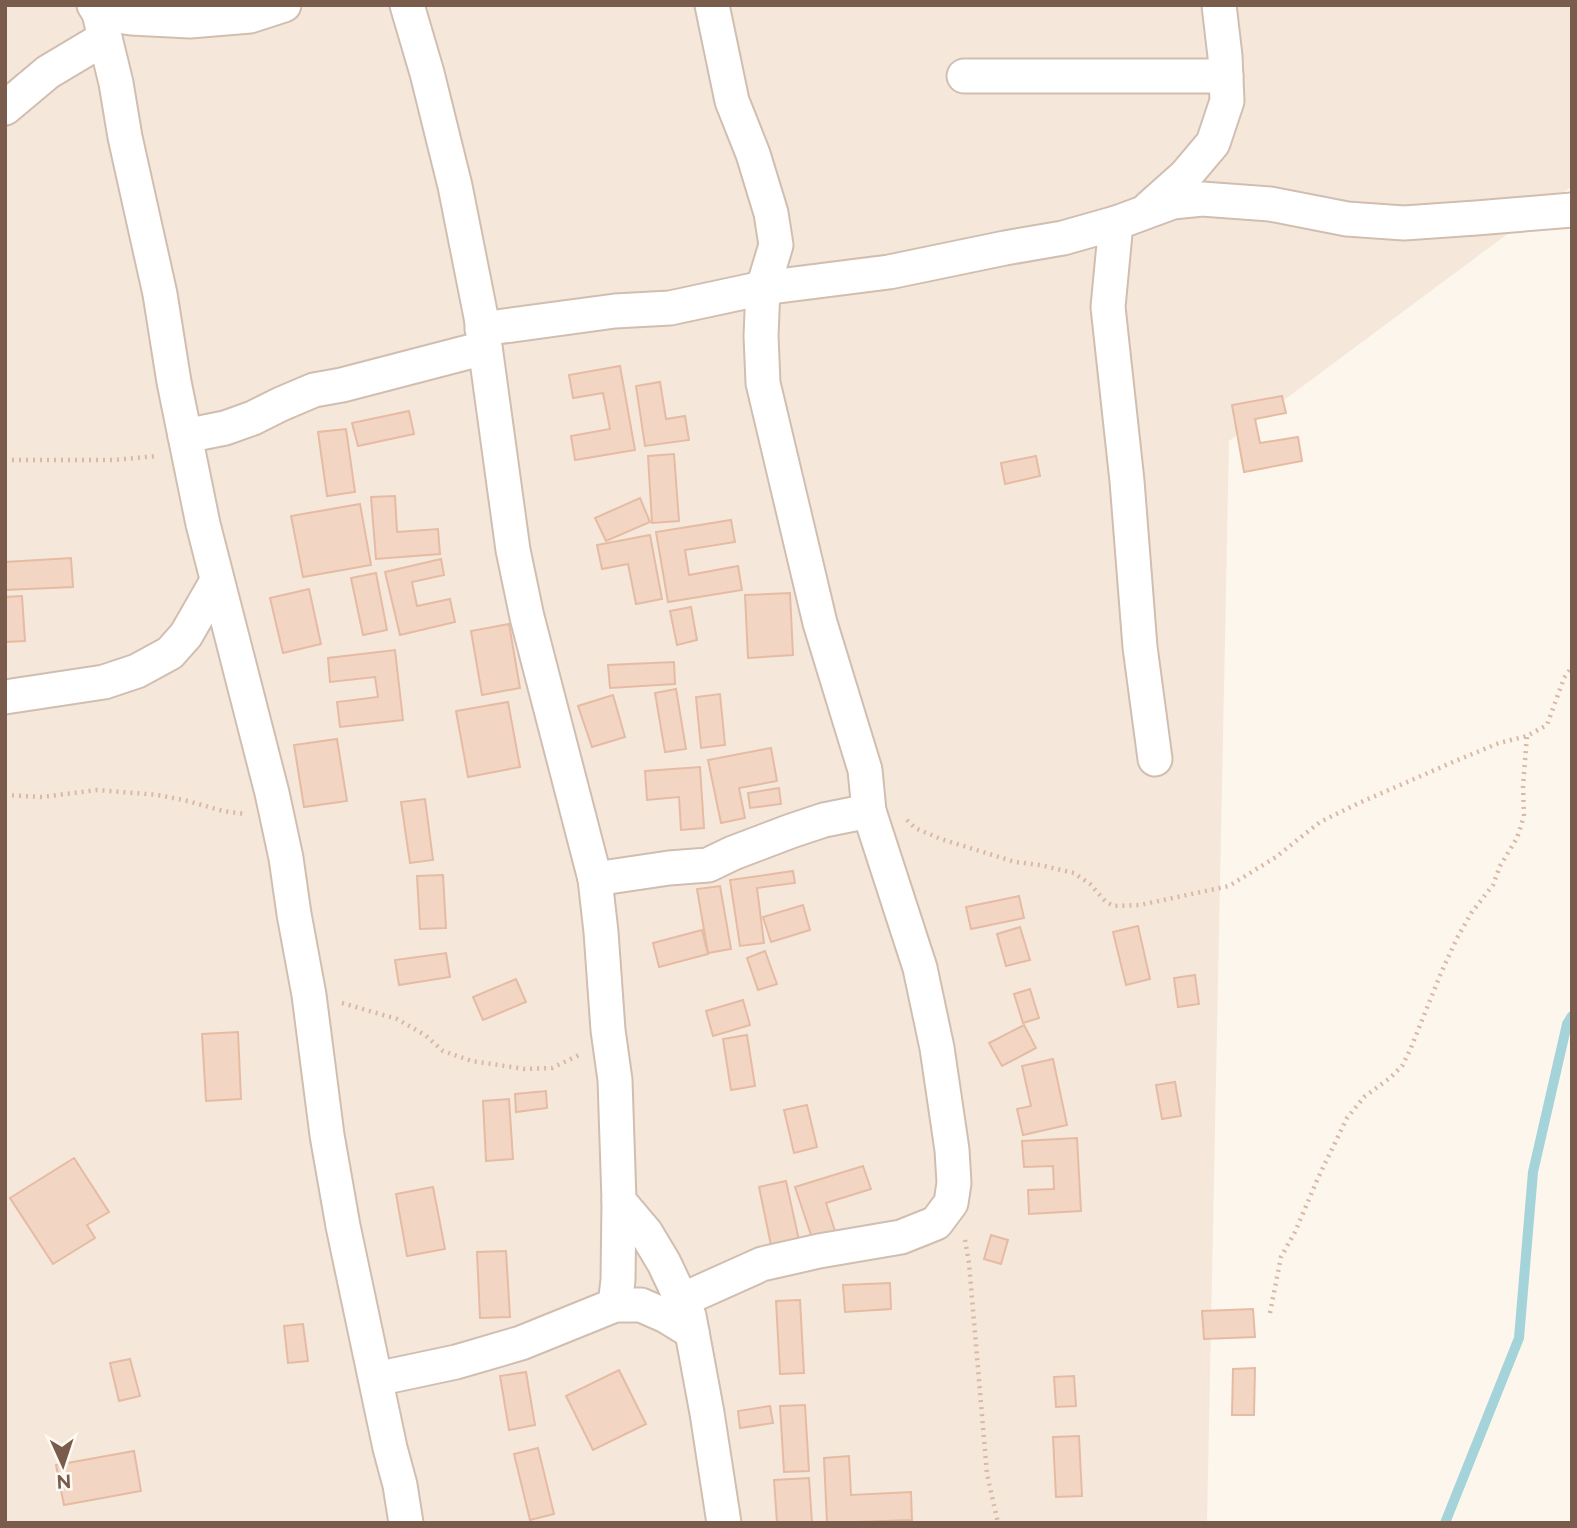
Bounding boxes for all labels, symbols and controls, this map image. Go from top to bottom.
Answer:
north arrow [28,1430,98,1500]
text: N [56,1471,72,1493]

